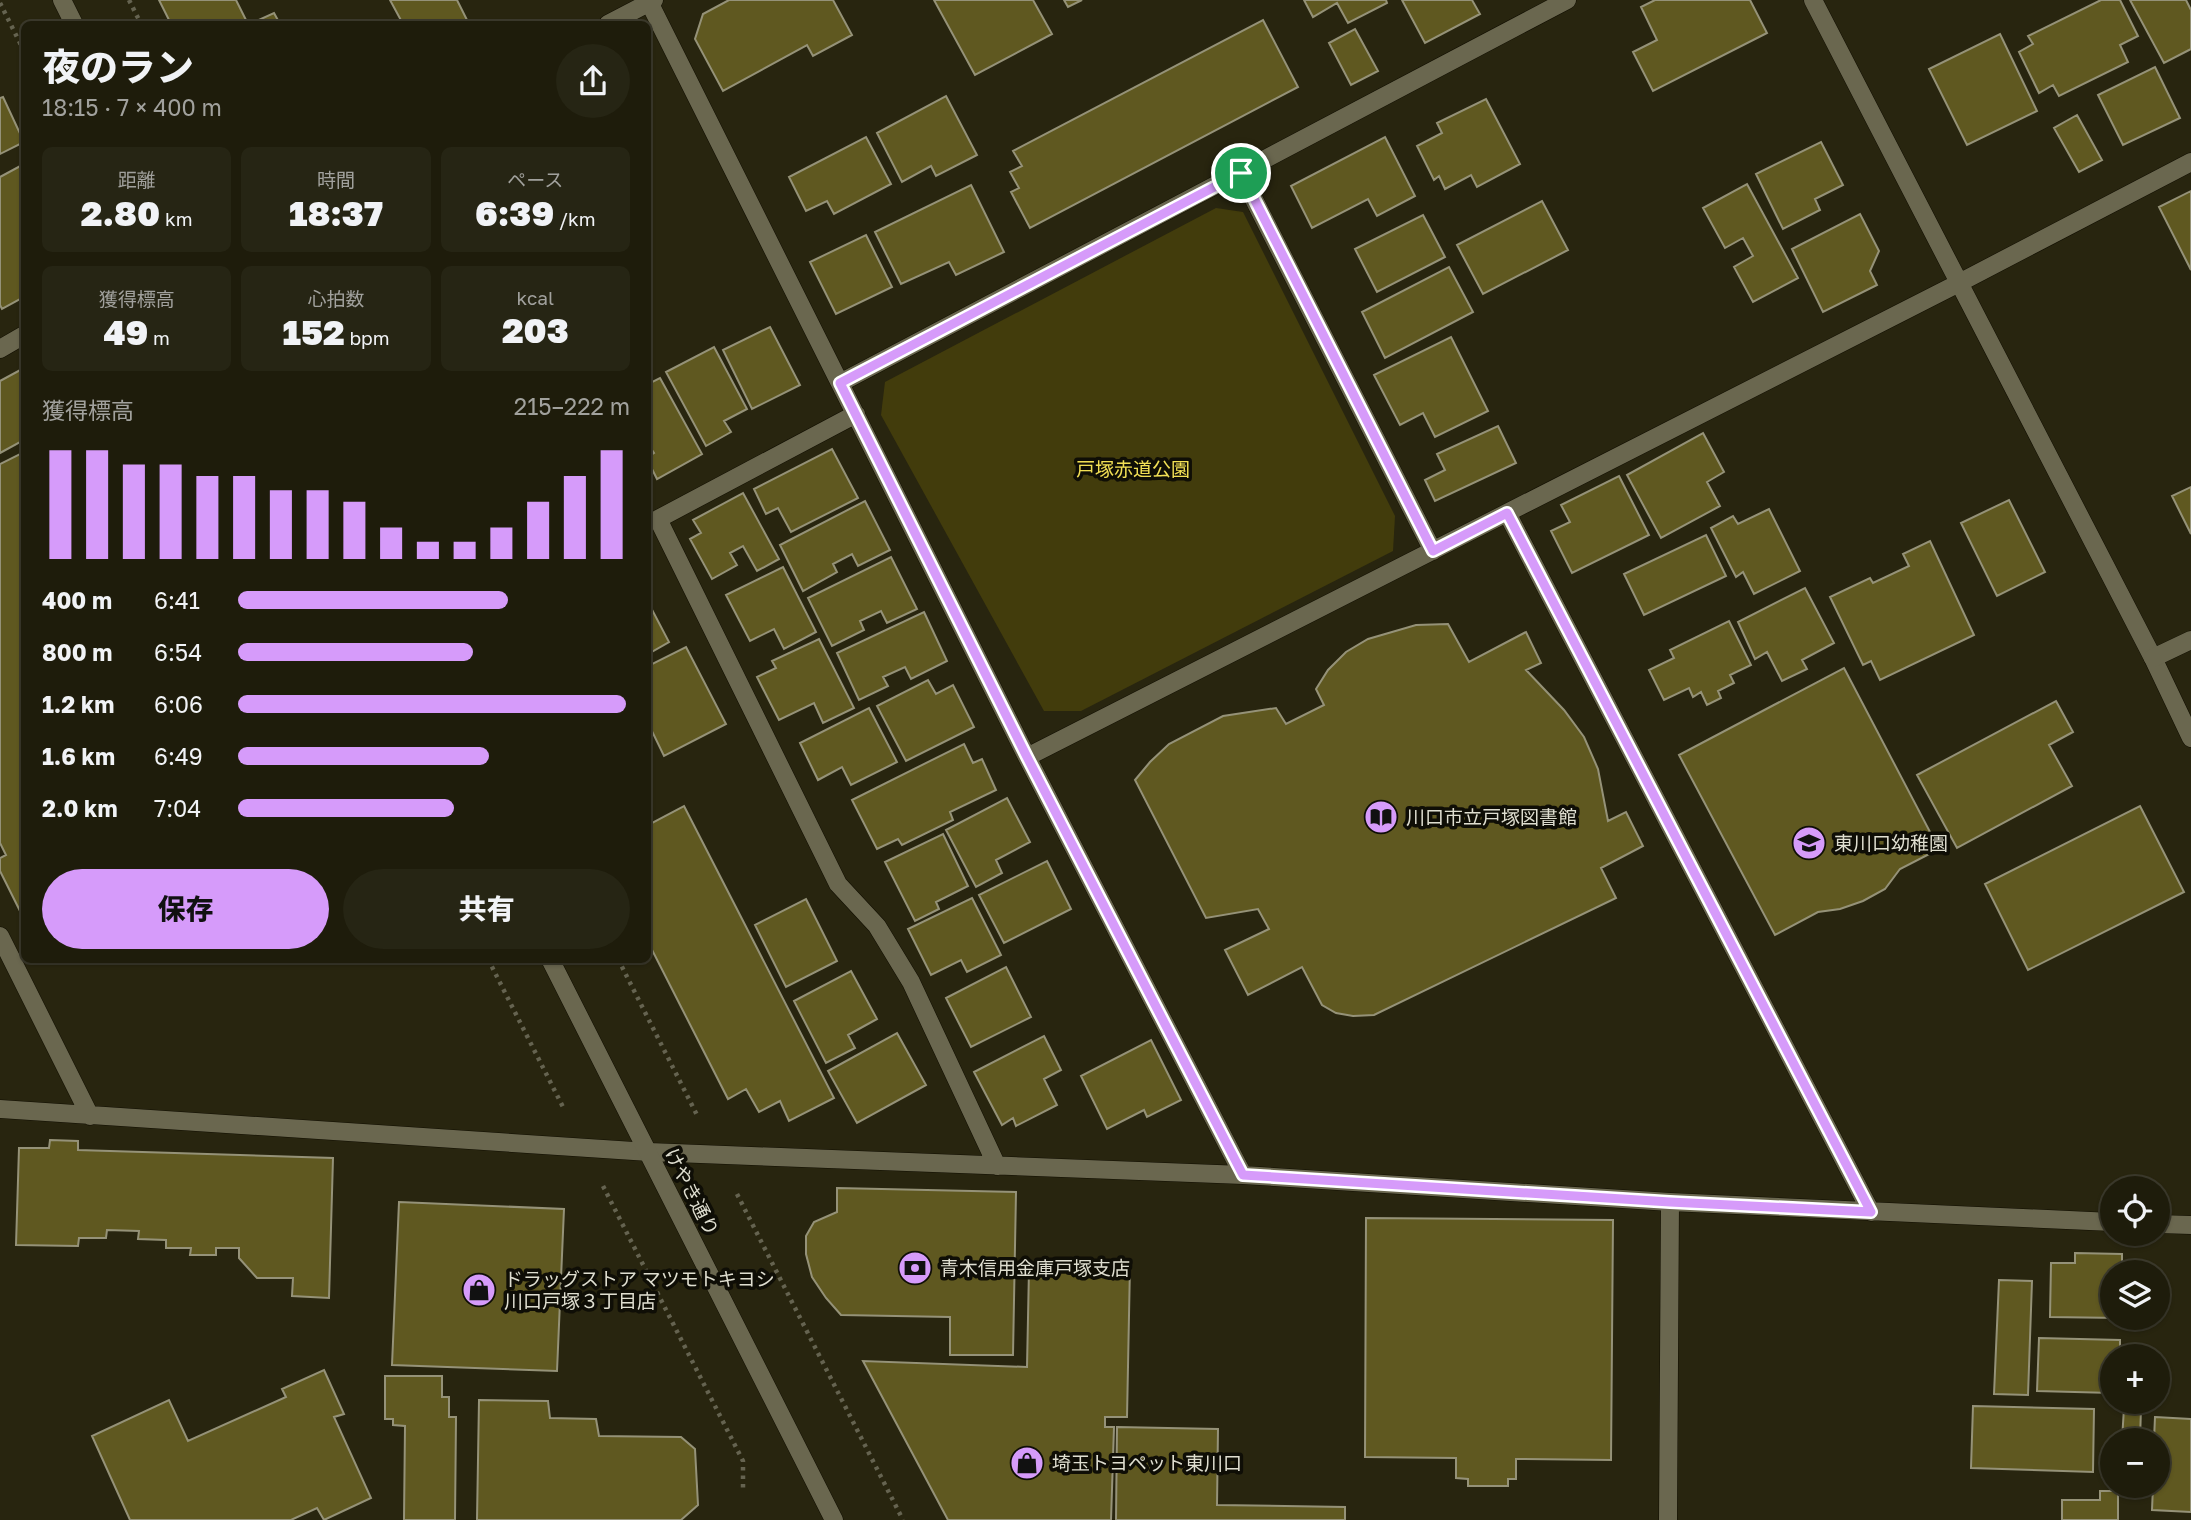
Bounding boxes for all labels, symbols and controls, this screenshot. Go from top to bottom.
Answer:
text: 夜のラン [42,44,194,89]
button: share [556,44,630,118]
text: 18:15 · 7 × 400 m [42,93,222,121]
pin [1211,143,1271,203]
icon: arrive [1222,154,1260,192]
text: 距離 [118,168,156,191]
text: 時間 [317,168,355,191]
text: ペース [507,168,563,191]
text: 2.80 [81,192,160,234]
text: 18:37 [289,192,383,234]
text: 6:39 [475,192,554,234]
text: km [160,207,192,230]
text: /km [554,207,596,230]
text: kcal [517,286,554,309]
text: 獲得標高 [99,287,175,310]
text: 心拍数 [307,287,365,310]
text: 203 [502,309,569,351]
text: 49 [103,311,148,353]
text: 152 [282,311,345,353]
text: m [148,326,170,349]
text: bpm [345,326,390,349]
text: 215–222 m [514,392,630,420]
text: 獲得標高 [42,396,134,424]
park label: 戸塚赤道公園 [1076,457,1190,480]
text: 400 m [42,586,112,614]
text: 6:41 [154,586,200,614]
text: 800 m [42,638,113,666]
text: 6:54 [154,638,202,666]
text: 1.2 km [42,690,114,718]
text: 6:06 [154,690,203,718]
text: 1.6 km [42,742,115,770]
text: 6:49 [154,742,203,770]
text: 2.0 km [42,794,118,822]
text: 7:04 [154,794,201,822]
library icon: 川口市立戸塚図書館 [1362,798,1400,836]
place label: 川口市立戸塚図書館 [1406,805,1577,828]
school or university icon: 東川口幼稚園 [1790,824,1828,862]
place label: 東川口幼稚園 [1834,831,1948,854]
button: 保存 [42,869,329,949]
button: 共有 [343,869,630,949]
street label: けやき通り [661,1144,724,1239]
map controls [2100,1176,2170,1498]
button: locate [2100,1176,2170,1246]
bank icon: 青木信用金庫戸塚支店 [896,1249,934,1287]
place label: 青木信用金庫戸塚支店 [940,1256,1130,1279]
button: layers [2100,1260,2170,1330]
place label: ドラッグストア マツモトキヨシ 川口戸塚３丁目店 [504,1267,775,1312]
shop icon: ドラッグストア マツモトキヨシ 川口戸塚３丁目店 [460,1271,498,1309]
button: + [2100,1344,2170,1414]
button: − [2100,1428,2170,1498]
shop icon: 埼玉トヨペット東川口 [1008,1444,1046,1482]
place label: 埼玉トヨペット東川口 [1052,1451,1242,1474]

